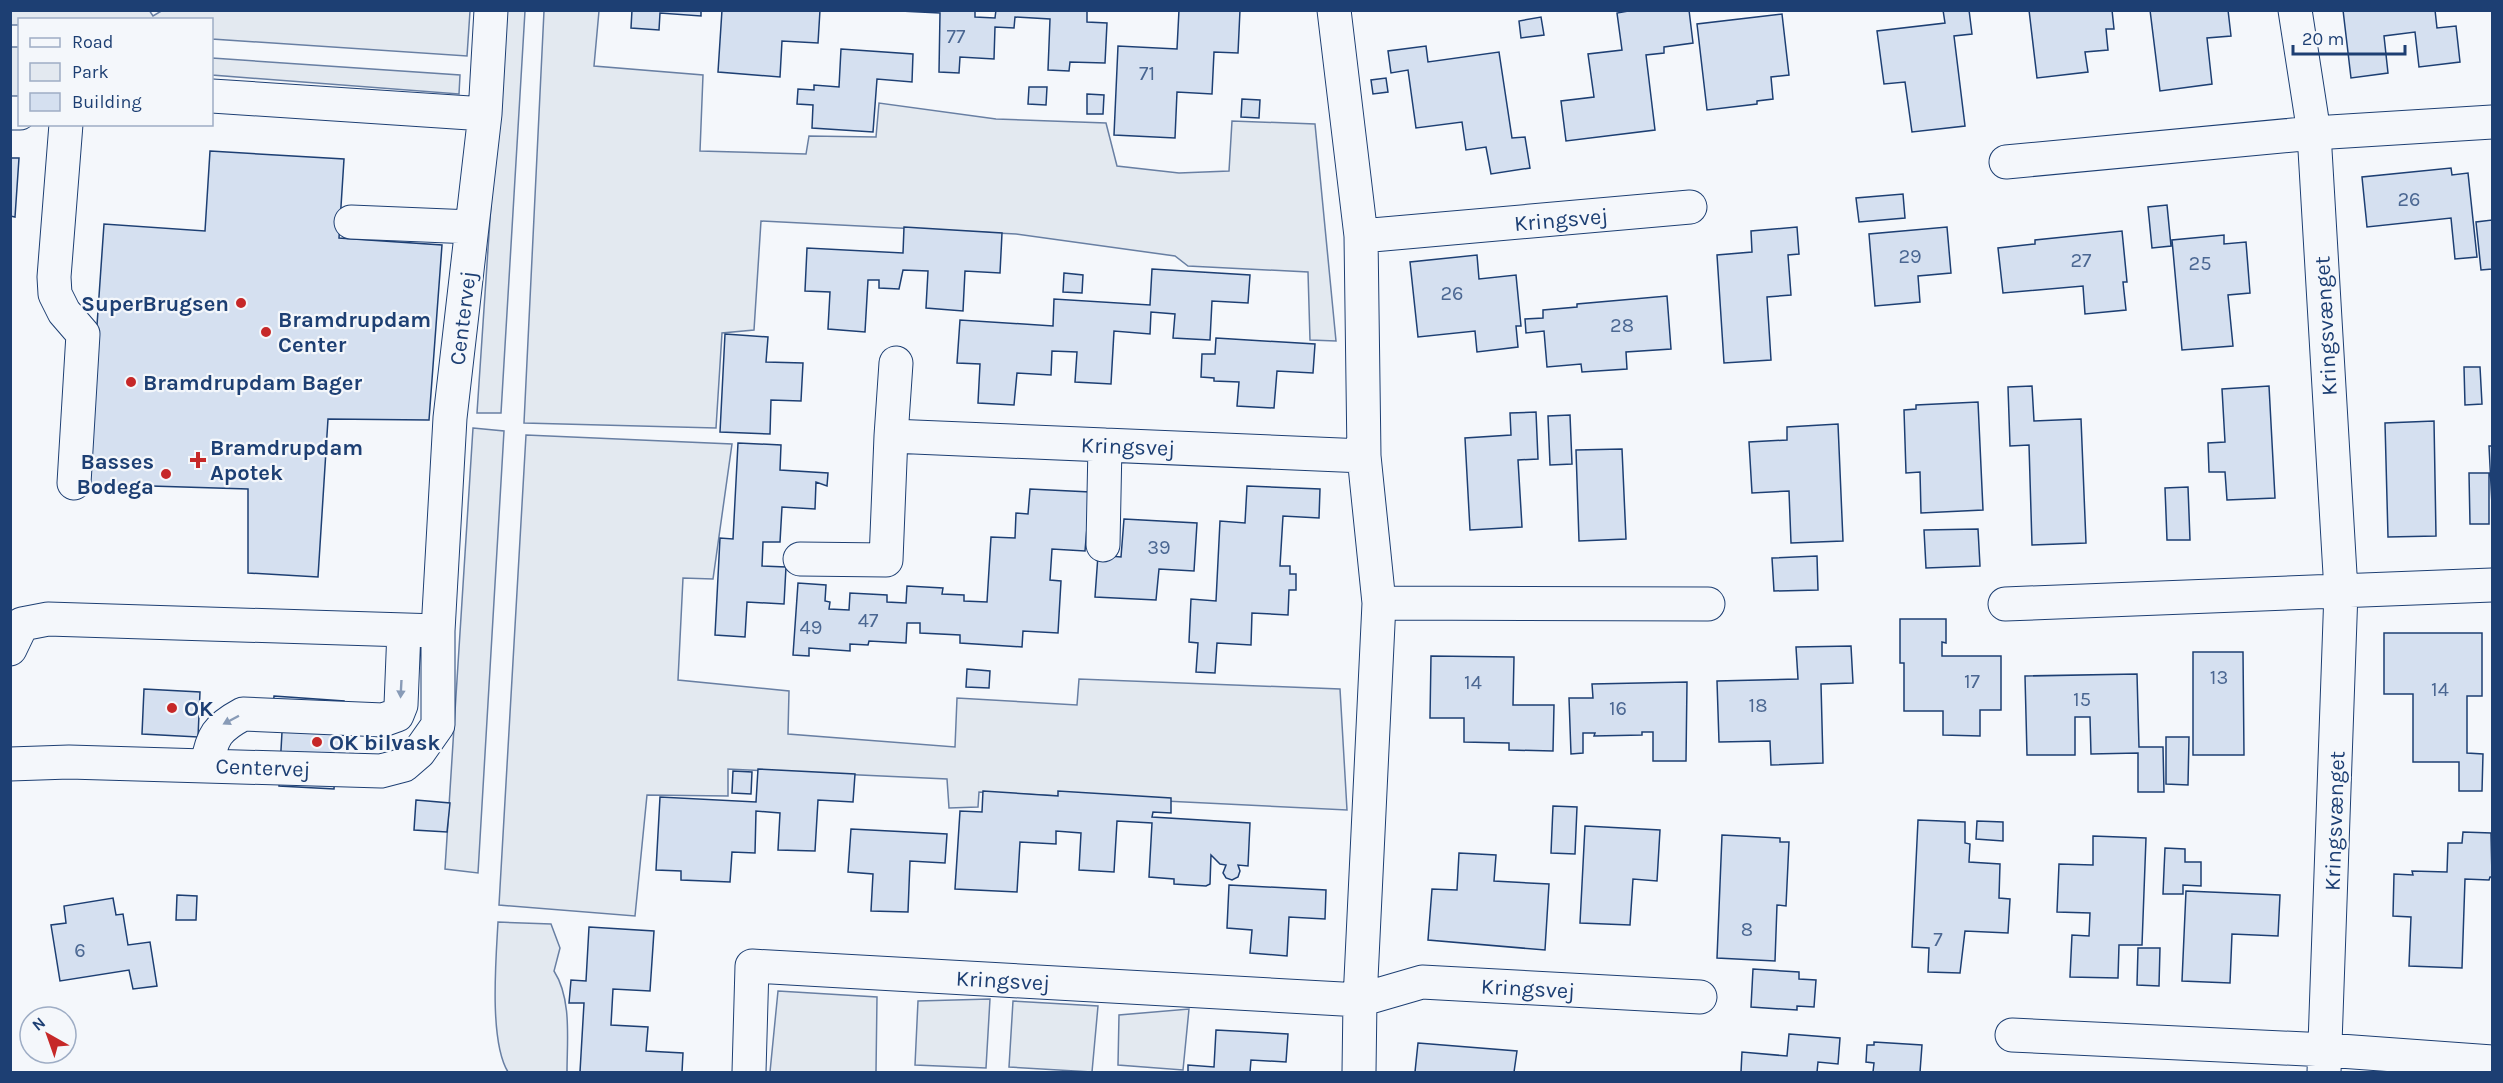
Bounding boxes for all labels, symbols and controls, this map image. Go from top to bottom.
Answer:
legend [18,18,213,126]
scale bar [2293,18,2406,56]
house number: 77 [947,25,966,48]
text: 20 m [2302,28,2344,50]
text: Road [72,31,113,53]
text: Park [72,61,109,83]
house number: 71 [1139,62,1155,85]
text: Building [72,91,142,113]
house number: 26 [2397,188,2421,211]
street label: Kringsvej [1513,203,1609,237]
house number: 29 [1898,245,1922,268]
house number: 27 [2071,249,2092,272]
house number: 25 [2189,252,2211,275]
street label: Kringsvænget [2309,255,2343,397]
street label: Centervej [444,269,482,367]
house number: 26 [1440,282,1464,305]
place label: SuperBrugsen [81,291,229,317]
marker: SuperBrugsen [234,296,248,310]
place label: Bramdrupdam Center [278,307,431,358]
house number: 28 [1610,314,1634,337]
marker: Bramdrupdam Center [259,325,273,339]
place label: Bramdrupdam Bager [143,370,362,396]
marker: Bramdrupdam Bager [124,375,138,389]
street label: Kringsvej [1080,432,1176,462]
place label: Bramdrupdam Apotek [210,435,363,486]
place label: Basses Bodega [76,449,154,500]
marker: Bramdrupdam Apotek [191,453,205,467]
marker: Basses Bodega [159,467,173,481]
house number: 39 [1147,536,1171,559]
house number: 47 [858,609,879,632]
house number: 49 [800,616,822,639]
house number: 13 [2210,666,2228,689]
house number: 17 [1964,670,1981,693]
house number: 14 [1464,671,1482,694]
house number: 14 [2431,678,2449,701]
one-way arrow [397,679,406,698]
house number: 15 [2073,688,2091,711]
house number: 18 [1749,694,1767,717]
place label: OK [184,696,214,722]
house number: 16 [1609,697,1627,720]
marker: OK [165,701,179,715]
one-way arrow [223,715,240,725]
place label: OK bilvask [329,730,440,756]
marker: OK bilvask [310,735,324,749]
street label: Kringsvænget [2320,751,2350,891]
street label: Centervej [215,753,311,783]
house number: 8 [1741,918,1753,941]
house number: 7 [1933,928,1943,951]
house number: 6 [74,939,86,962]
street label: Kringsvej [955,966,1051,996]
street label: Kringsvej [1480,974,1576,1004]
north arrow [18,1005,78,1065]
text: N [28,1013,49,1035]

